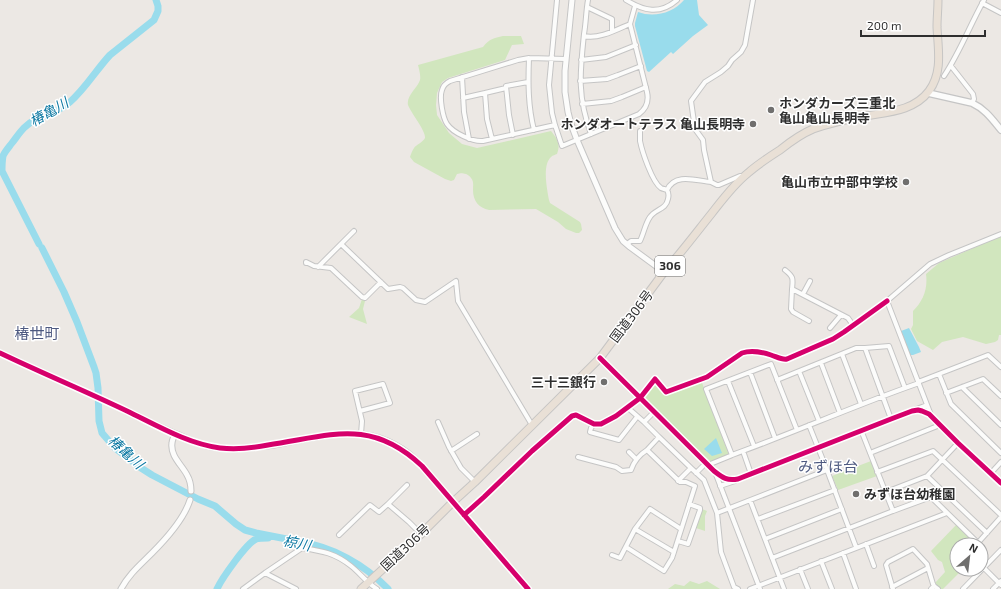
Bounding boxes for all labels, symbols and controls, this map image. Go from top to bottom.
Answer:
scale bar [861,12,985,38]
text: 200 m [867,18,901,32]
water label: 椿亀川 [26,93,73,129]
place label: ホンダカーズ三重北 亀山亀山長明寺 [779,95,895,126]
marker: ホンダカーズ三重北 亀山亀山長明寺 [766,105,776,115]
place label: ホンダオートテラス 亀山長明寺 [560,116,745,132]
marker: ホンダオートテラス 亀山長明寺 [748,119,758,129]
place label: 亀山市立中部中学校 [781,174,898,190]
marker: 亀山市立中部中学校 [901,177,911,187]
road number: 306 [655,256,685,276]
street label: 国道306号 [606,287,656,345]
district label: 椿世町 [14,324,60,342]
place label: 三十三銀行 [531,374,596,390]
marker: 三十三銀行 [599,377,609,387]
water label: 椿亀川 [105,431,149,473]
district label: みずほ台 [798,457,858,475]
place label: みずほ台幼稚園 [864,486,955,502]
marker: みずほ台幼稚園 [851,489,861,499]
street label: 国道306号 [377,520,433,574]
water label: 椋川 [282,531,314,554]
north arrow [949,537,989,577]
text: N [967,540,981,555]

